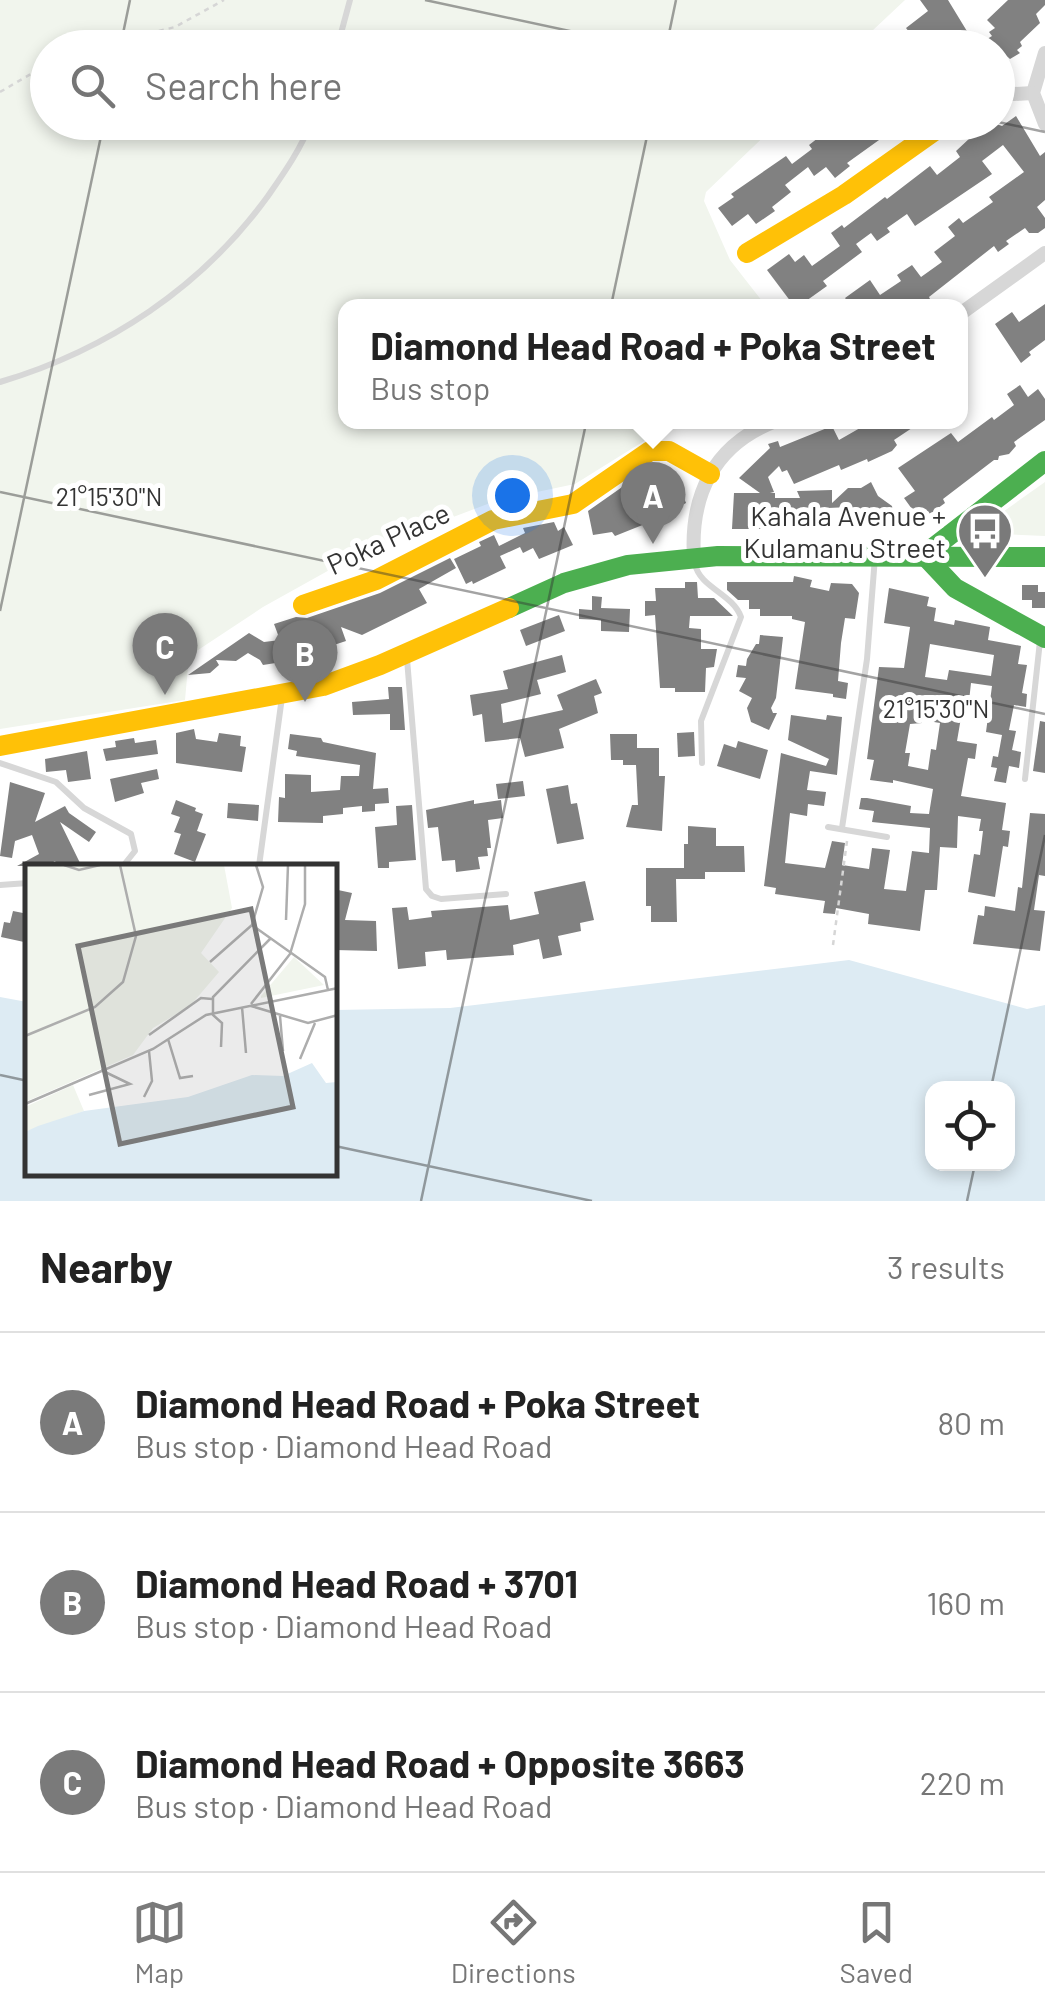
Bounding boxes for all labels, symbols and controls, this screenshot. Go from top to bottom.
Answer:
search box [30,30,1015,140]
icon: search [65,58,120,113]
text: Search here [145,62,343,108]
popup [338,299,968,429]
text: Diamond Head Road + Poka Street [370,322,936,368]
text: Bus stop [370,368,491,406]
pin: A [620,462,686,544]
your location [487,470,538,521]
text: 21°15'30"N [56,481,162,511]
street label: Poka Place [321,495,455,581]
place label: Kahala Avenue + Kulamanu Street [744,498,946,564]
bus stop icon: Kahala Avenue + Kulamanu Street [955,501,1015,580]
pin: C [132,612,198,695]
pin: B [272,620,338,702]
text: 21°15'30"N [883,693,989,723]
inset map [25,864,338,1176]
map controls [925,1081,1015,1171]
button: locate [925,1081,1015,1171]
text: Nearby [40,1241,173,1291]
text: 3 results [887,1247,1005,1285]
text: Diamond Head Road + Poka Street [135,1380,700,1426]
text: A [62,1403,83,1441]
text: 80 m [937,1403,1005,1441]
text: Bus stop · Diamond Head Road [135,1426,552,1464]
text: Diamond Head Road + 3701 [135,1560,578,1606]
text: B [63,1583,82,1621]
text: 160 m [926,1583,1005,1621]
text: Bus stop · Diamond Head Road [135,1606,552,1644]
text: Diamond Head Road + Opposite 3663 [135,1740,745,1786]
text: C [63,1763,82,1801]
text: 220 m [920,1763,1005,1801]
text: Bus stop · Diamond Head Road [135,1786,552,1824]
tab: Map [132,1895,187,1989]
tab: Directions [451,1895,576,1989]
tab: Saved [840,1895,913,1989]

